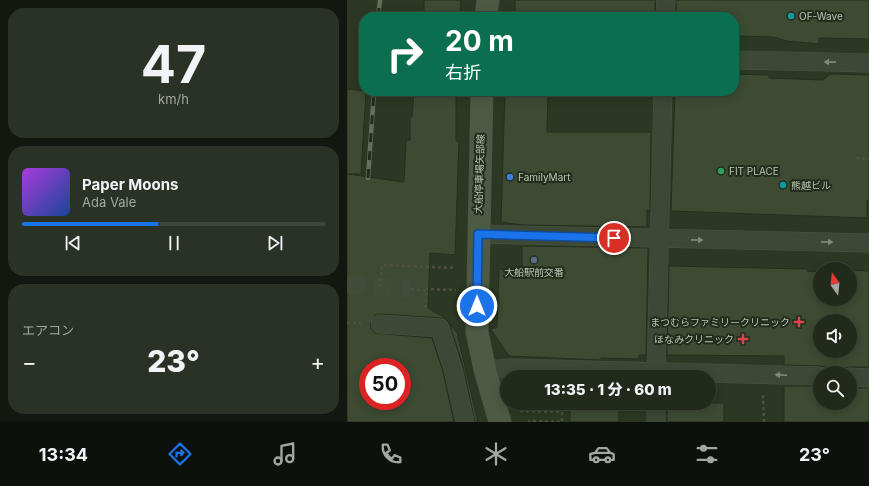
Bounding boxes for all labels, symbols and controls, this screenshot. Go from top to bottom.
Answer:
place label: OF-Wave [799,10,843,22]
marker: OF-Wave [786,11,796,21]
text: 20 m [445,24,514,58]
icon: right [379,28,431,80]
text: 47 [141,33,206,96]
one-way arrow [823,59,836,65]
text: 右折 [445,62,481,83]
text: km/h [158,91,189,107]
street label: 大船停車場矢部線 [472,134,486,214]
place label: FIT PLACE [729,165,779,177]
marker: FIT PLACE [716,166,726,176]
place label: FamilyMart [518,171,571,183]
marker: FamilyMart [505,172,515,182]
text: Paper Moons [82,175,178,194]
place label: 熊越ビル [791,179,831,191]
marker: 熊越ビル [778,180,788,190]
text: Ada Vale [82,194,136,210]
pin [597,221,631,255]
icon: arrive [603,227,625,249]
icon: previous [62,232,84,254]
icon: pause [163,232,185,254]
icon: next [264,232,286,254]
one-way arrow [691,237,704,243]
one-way arrow [821,239,834,245]
marker: 大船駅前交番 [529,255,539,265]
north arrow [813,262,857,306]
map controls [813,262,857,410]
place label: 大船駅前交番 [504,266,564,278]
position arrow [456,285,498,327]
button: sound [813,314,857,358]
place label: まつむらファミリークリニック [650,316,790,328]
marker: まつむらファミリークリニック [793,316,805,328]
text: エアコン [22,322,74,338]
place label: ほなみクリニック [654,333,734,345]
marker: ほなみクリニック [737,333,749,345]
text: 23° [147,343,200,379]
text: − [22,349,37,375]
text: + [310,349,325,375]
speed limit sign: 50 [359,358,411,410]
button: search [813,366,857,410]
one-way arrow [774,372,787,378]
text: 13:35 · 1 分 · 60 m [544,380,672,399]
icon: directions [166,440,194,468]
icon: music [271,440,299,468]
icon: phone [377,440,405,468]
icon: climate [482,440,510,468]
icon: car [588,440,616,468]
icon: filters [693,440,721,468]
text: 13:34 [39,444,88,465]
text: 23° [799,444,830,465]

